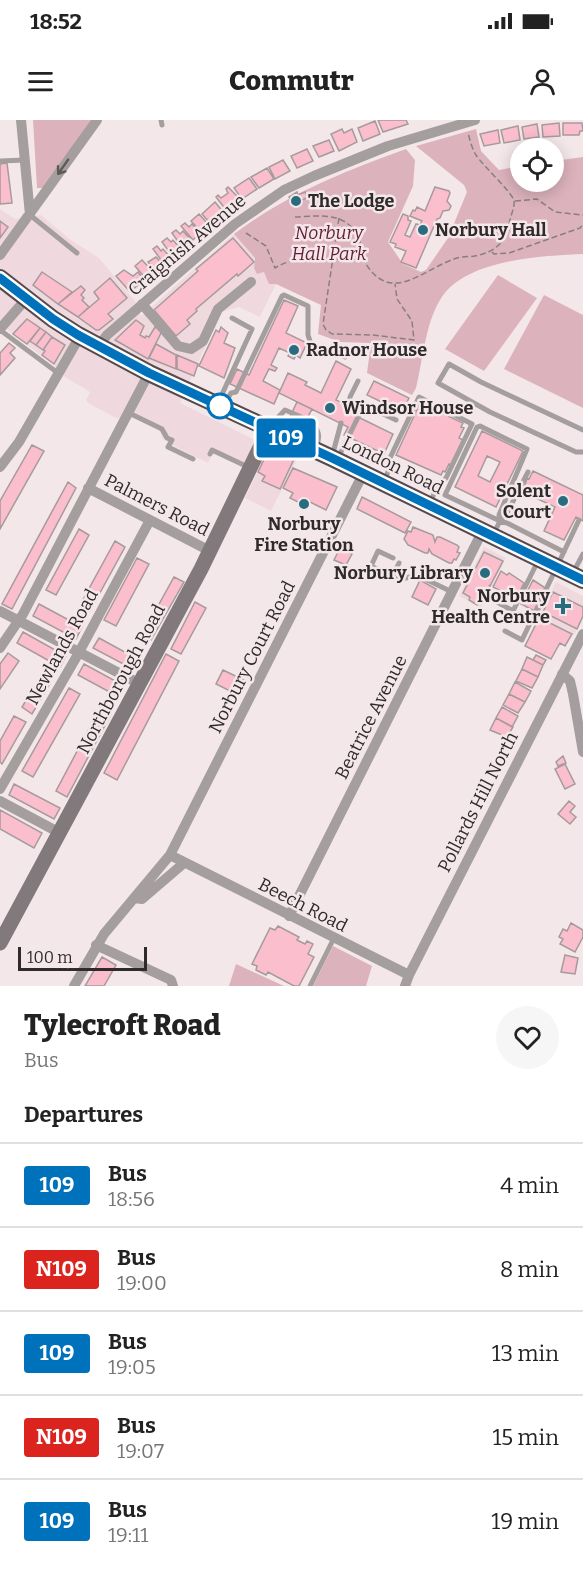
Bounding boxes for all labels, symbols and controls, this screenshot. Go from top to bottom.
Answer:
text: 18:52 [30,8,82,35]
icon: menu [24,65,57,98]
text: Commutr [229,65,354,97]
icon: person [526,65,559,98]
map controls [510,138,564,192]
button: locate [510,138,564,192]
one-way arrow [57,159,70,175]
street label: Craignish Avenue [124,189,250,301]
place label: The Lodge [308,190,395,212]
marker: The Lodge [289,194,303,208]
place label: Norbury Hall [435,219,547,241]
park label: Norbury Hall Park [292,222,367,265]
marker: Norbury Hall [416,223,430,237]
place label: Radnor House [306,339,427,361]
marker: Radnor House [287,343,301,357]
unlabelled marker [207,393,233,419]
place label: Windsor House [342,397,474,419]
marker: Windsor House [323,401,337,415]
line badge: 109 [252,418,320,458]
text: 109 [269,425,303,451]
street label: London Road [339,431,447,499]
street label: Palmers Road [101,469,213,541]
place label: Solent Court [496,480,551,523]
marker: Solent Court [556,494,570,508]
marker: Norbury Fire Station [297,497,311,511]
place label: Norbury Fire Station [254,513,354,556]
place label: Norbury Library [334,562,474,584]
marker: Norbury Library [478,566,492,580]
street label: Norbury Court Road [204,577,300,737]
street label: Newlands Road [21,585,103,709]
place label: Norbury Health Centre [431,585,551,628]
marker: Norbury Health Centre [554,597,572,615]
street label: Northborough Road [72,600,170,758]
street label: Beatrice Avenue [330,651,412,783]
street label: Pollards Hill North [433,728,523,876]
street label: Beech Road [255,873,352,937]
scale bar [18,944,147,971]
text: 100 m [27,948,72,967]
button: heart [496,1006,559,1069]
text: Tylecroft Road [24,1009,221,1042]
text: Bus [24,1048,59,1072]
text: Departures [24,1101,143,1128]
text: Bus [108,1160,147,1187]
text: 109 [40,1172,74,1198]
text: 4 min [500,1172,559,1199]
text: 18:56 [108,1187,155,1211]
text: Bus [117,1244,156,1271]
text: N109 [36,1256,87,1282]
text: 8 min [500,1256,559,1283]
text: 19:00 [117,1271,167,1295]
text: Bus [108,1328,147,1355]
text: 109 [40,1340,74,1366]
text: 13 min [492,1340,559,1367]
text: 19:05 [108,1355,156,1379]
text: Bus [117,1412,156,1439]
text: N109 [36,1424,87,1450]
text: 15 min [492,1424,559,1451]
text: 19:07 [117,1439,164,1463]
text: Bus [108,1496,147,1523]
text: 109 [40,1508,74,1534]
text: 19 min [491,1508,559,1535]
text: 19:11 [108,1523,148,1547]

